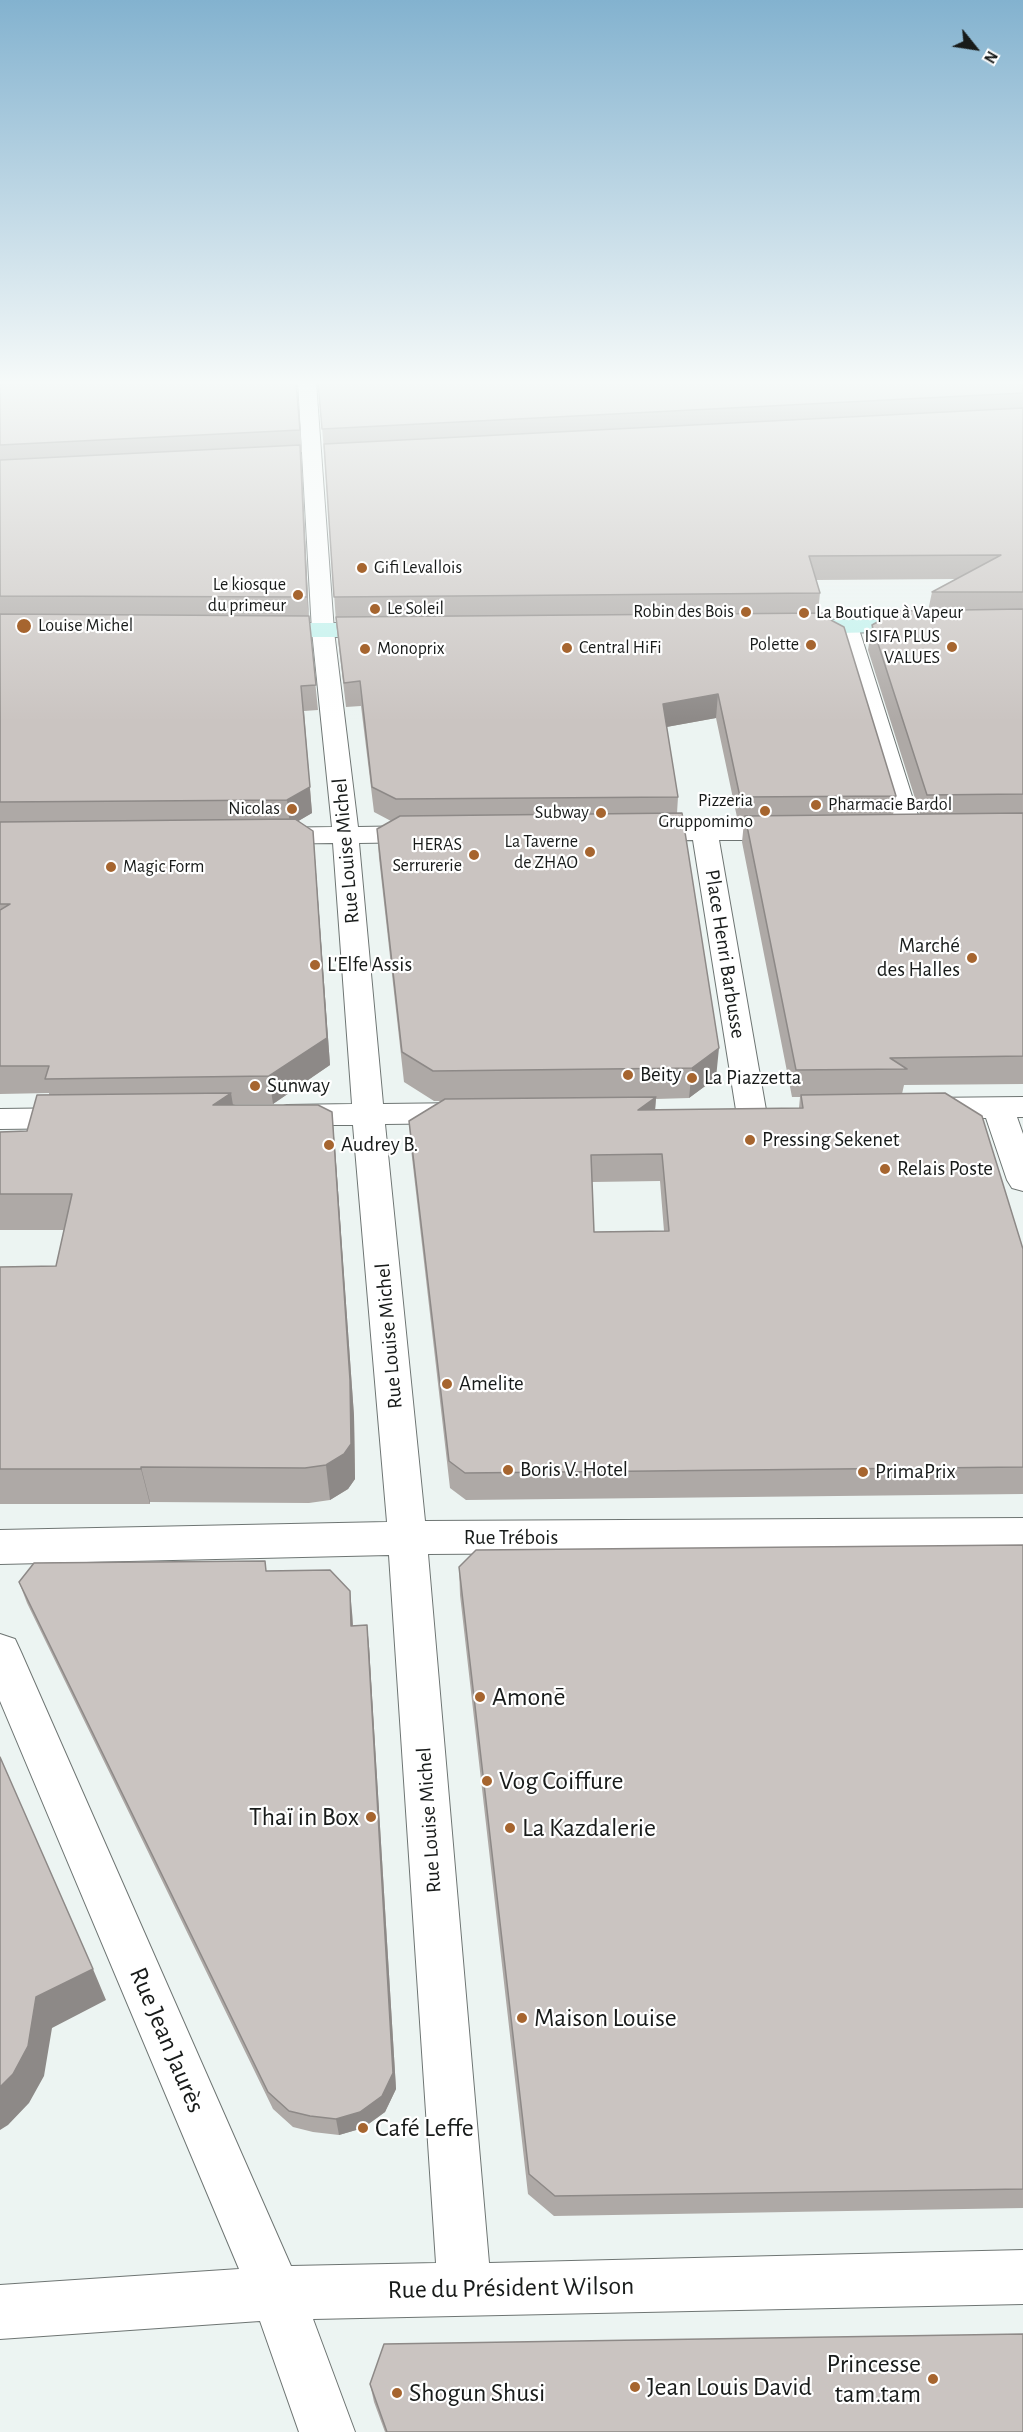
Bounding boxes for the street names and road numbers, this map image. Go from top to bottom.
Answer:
street label: Rue Louise Michel [327,777,365,925]
street label: Place Henri Barbusse [699,868,751,1040]
street label: Rue Louise Michel [370,1262,408,1410]
street label: Rue Trébois [464,1525,558,1551]
street label: Rue Louise Michel [411,1746,447,1894]
street label: Rue Jean Jaurès [122,1963,212,2117]
street label: Rue du Président Wilson [387,2270,635,2306]

